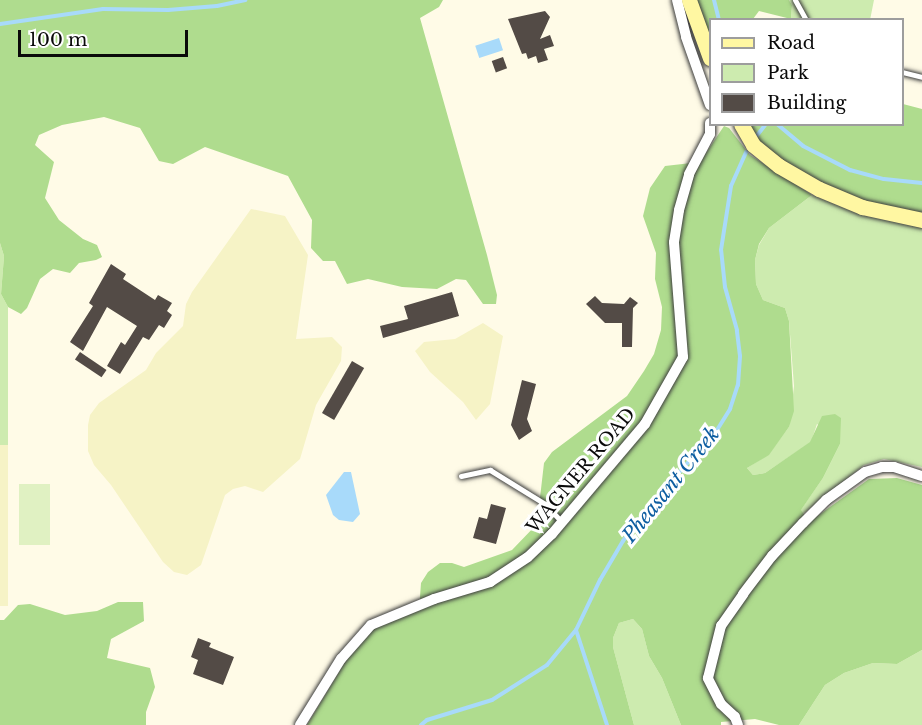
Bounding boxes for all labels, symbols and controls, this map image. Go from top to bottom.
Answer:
scale bar [21,18,190,56]
legend [709,18,904,126]
text: 100 m [29,29,87,51]
text: Road [767,32,815,54]
text: Park [767,62,809,84]
text: Building [767,92,846,114]
street label: WAGNER ROAD [522,404,640,538]
water label: Pheasant Creek [617,423,725,547]

